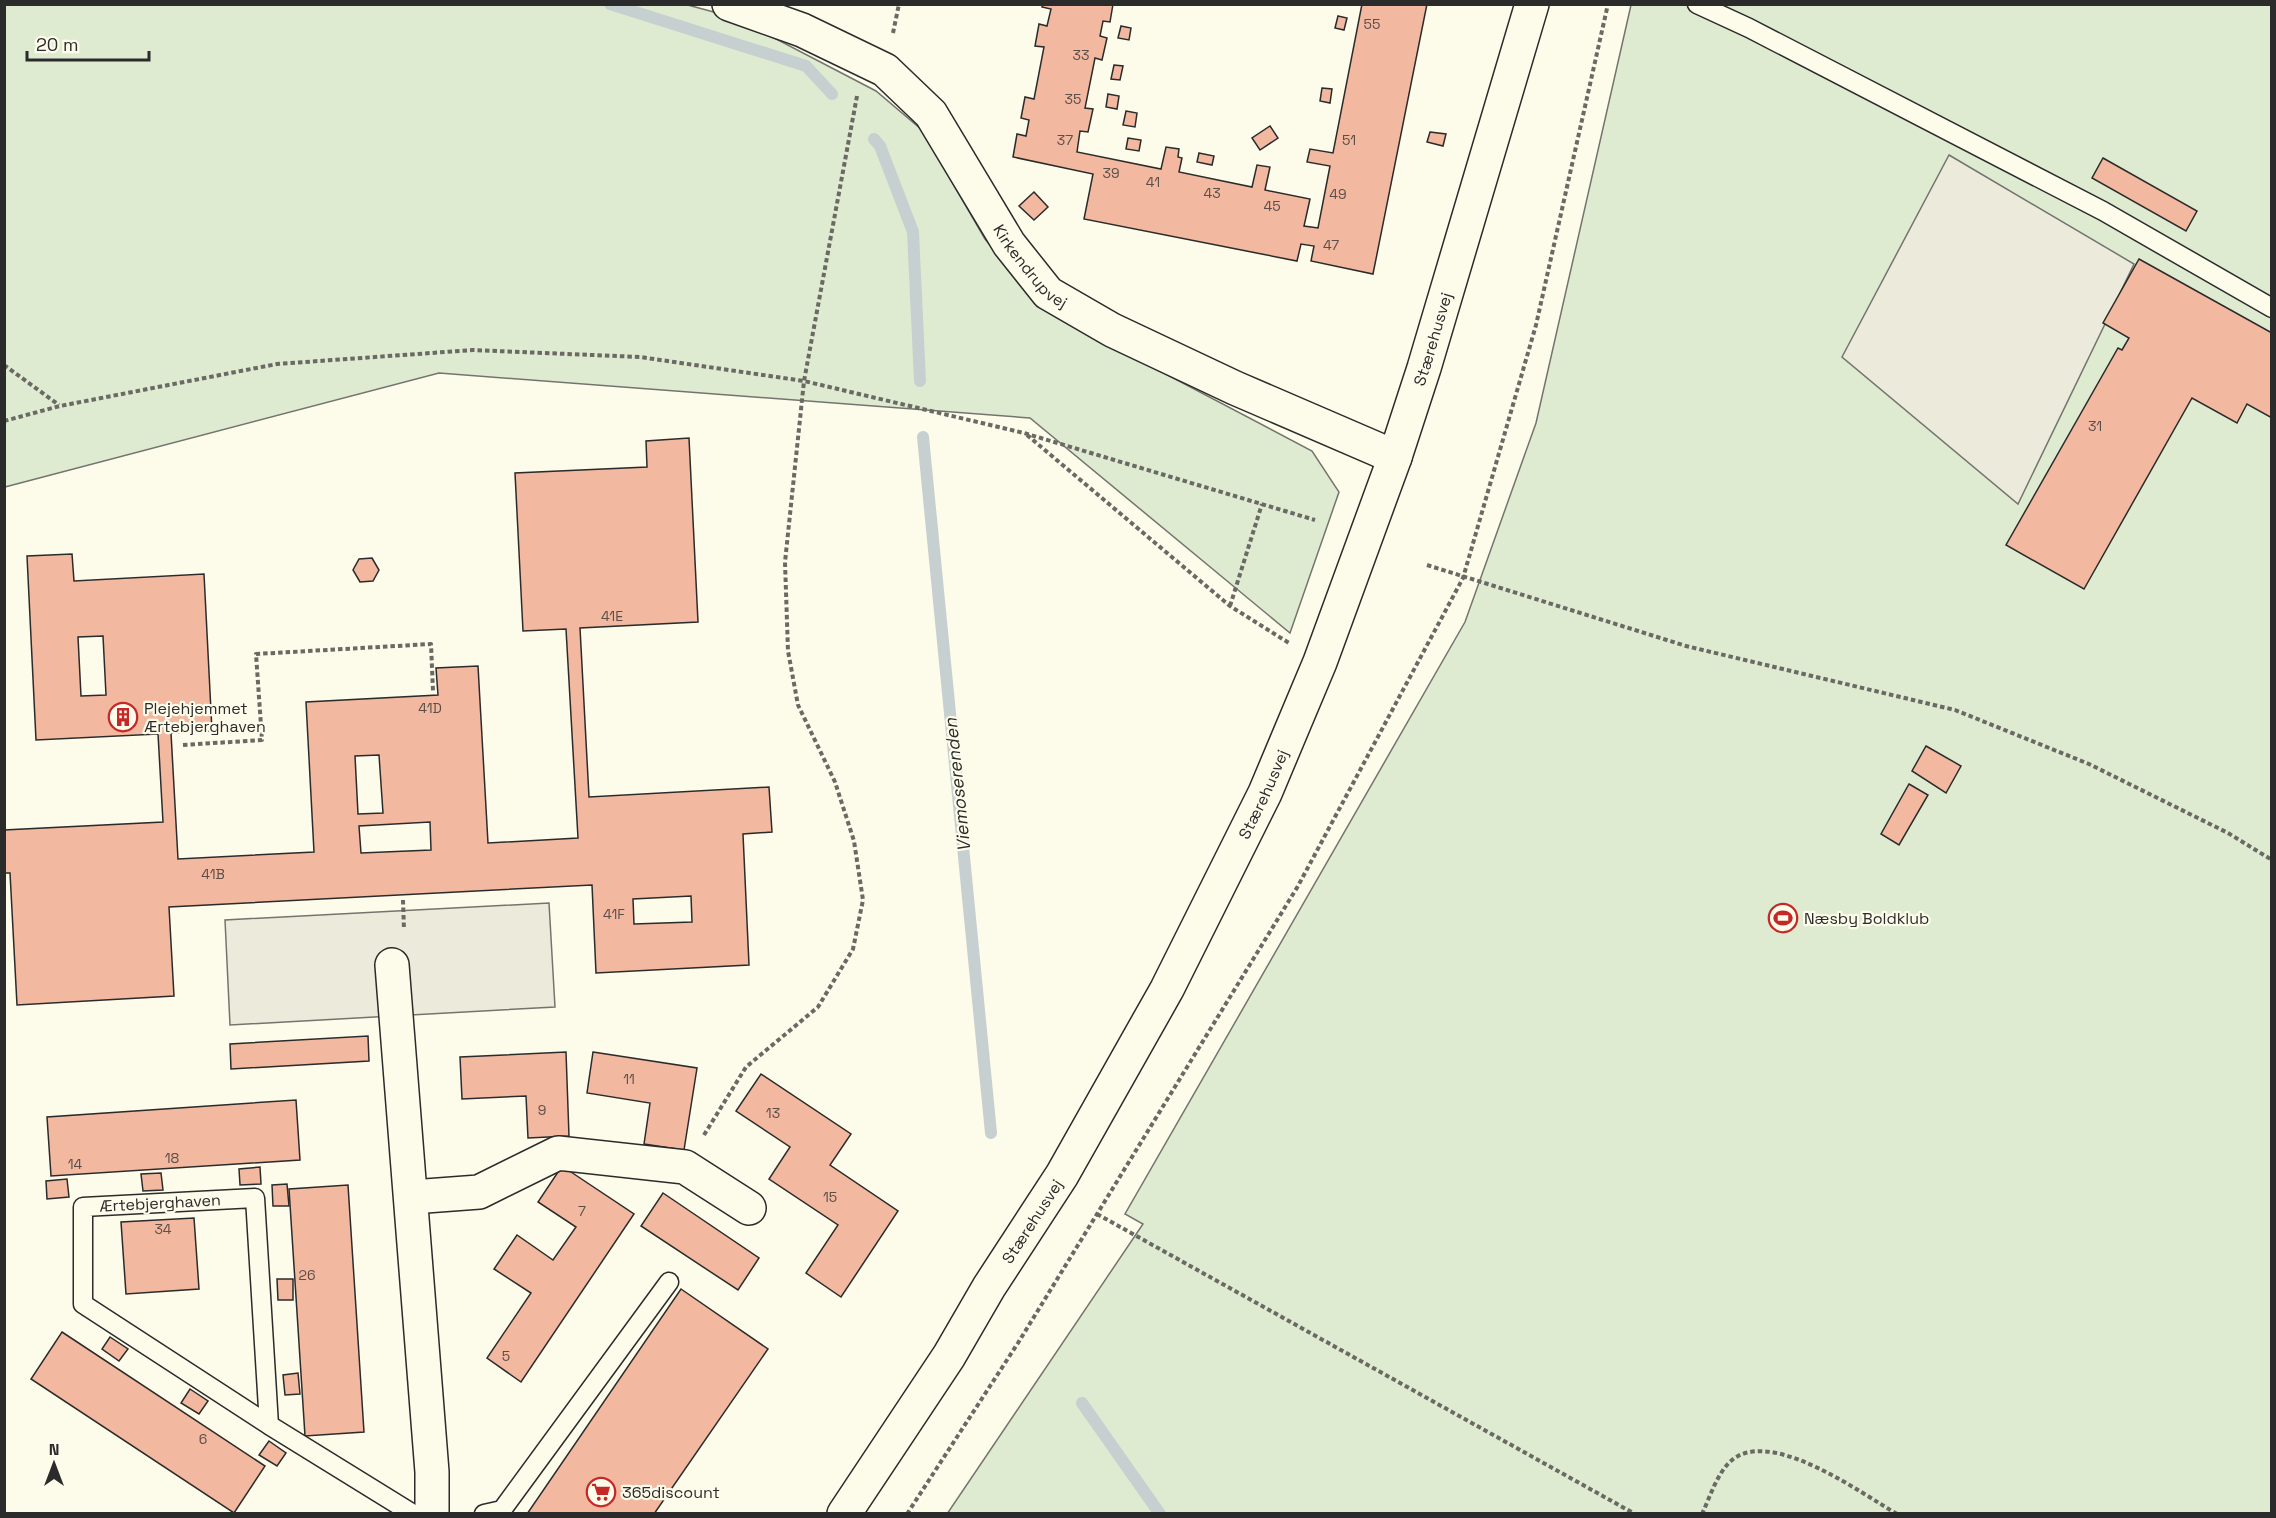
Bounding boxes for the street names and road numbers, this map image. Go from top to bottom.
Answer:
street label: Kirkendrupvej [989,220,1071,313]
street label: Stærehusvej [1408,290,1456,388]
street label: Stærehusvej [1233,746,1293,843]
street label: Stærehusvej [997,1175,1067,1267]
street label: Ærtebjerghaven [99,1189,221,1217]

